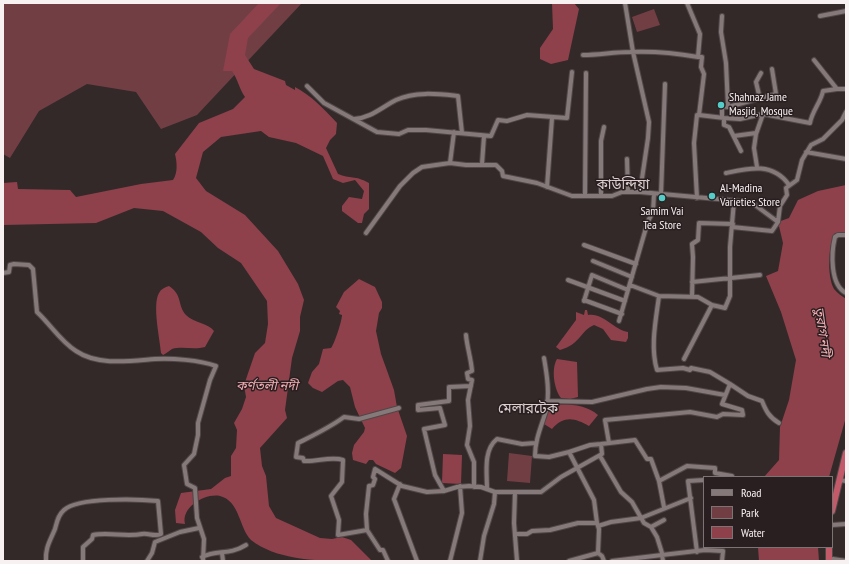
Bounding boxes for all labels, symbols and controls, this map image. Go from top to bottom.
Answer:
place label: Shahnaz Jame Masjid, Mosque [729,91,793,119]
marker: Shahnaz Jame Masjid, Mosque [716,100,726,110]
district label: কাউন্দিয়া [596,177,650,193]
place label: Al-Madina Varieties Store [720,182,780,210]
marker: Al-Madina Varieties Store [707,191,717,201]
marker: Samim Vai Tea Store [657,193,667,203]
place label: Samim Vai Tea Store [640,205,684,233]
water label: তুরাগ নদী [811,306,833,358]
water label: কর্ণতলী নদী [236,378,298,394]
district label: মেলারটেক [498,401,558,417]
legend [703,476,833,548]
text: Road [741,485,761,500]
text: Park [741,505,759,520]
text: Water [741,525,765,540]

